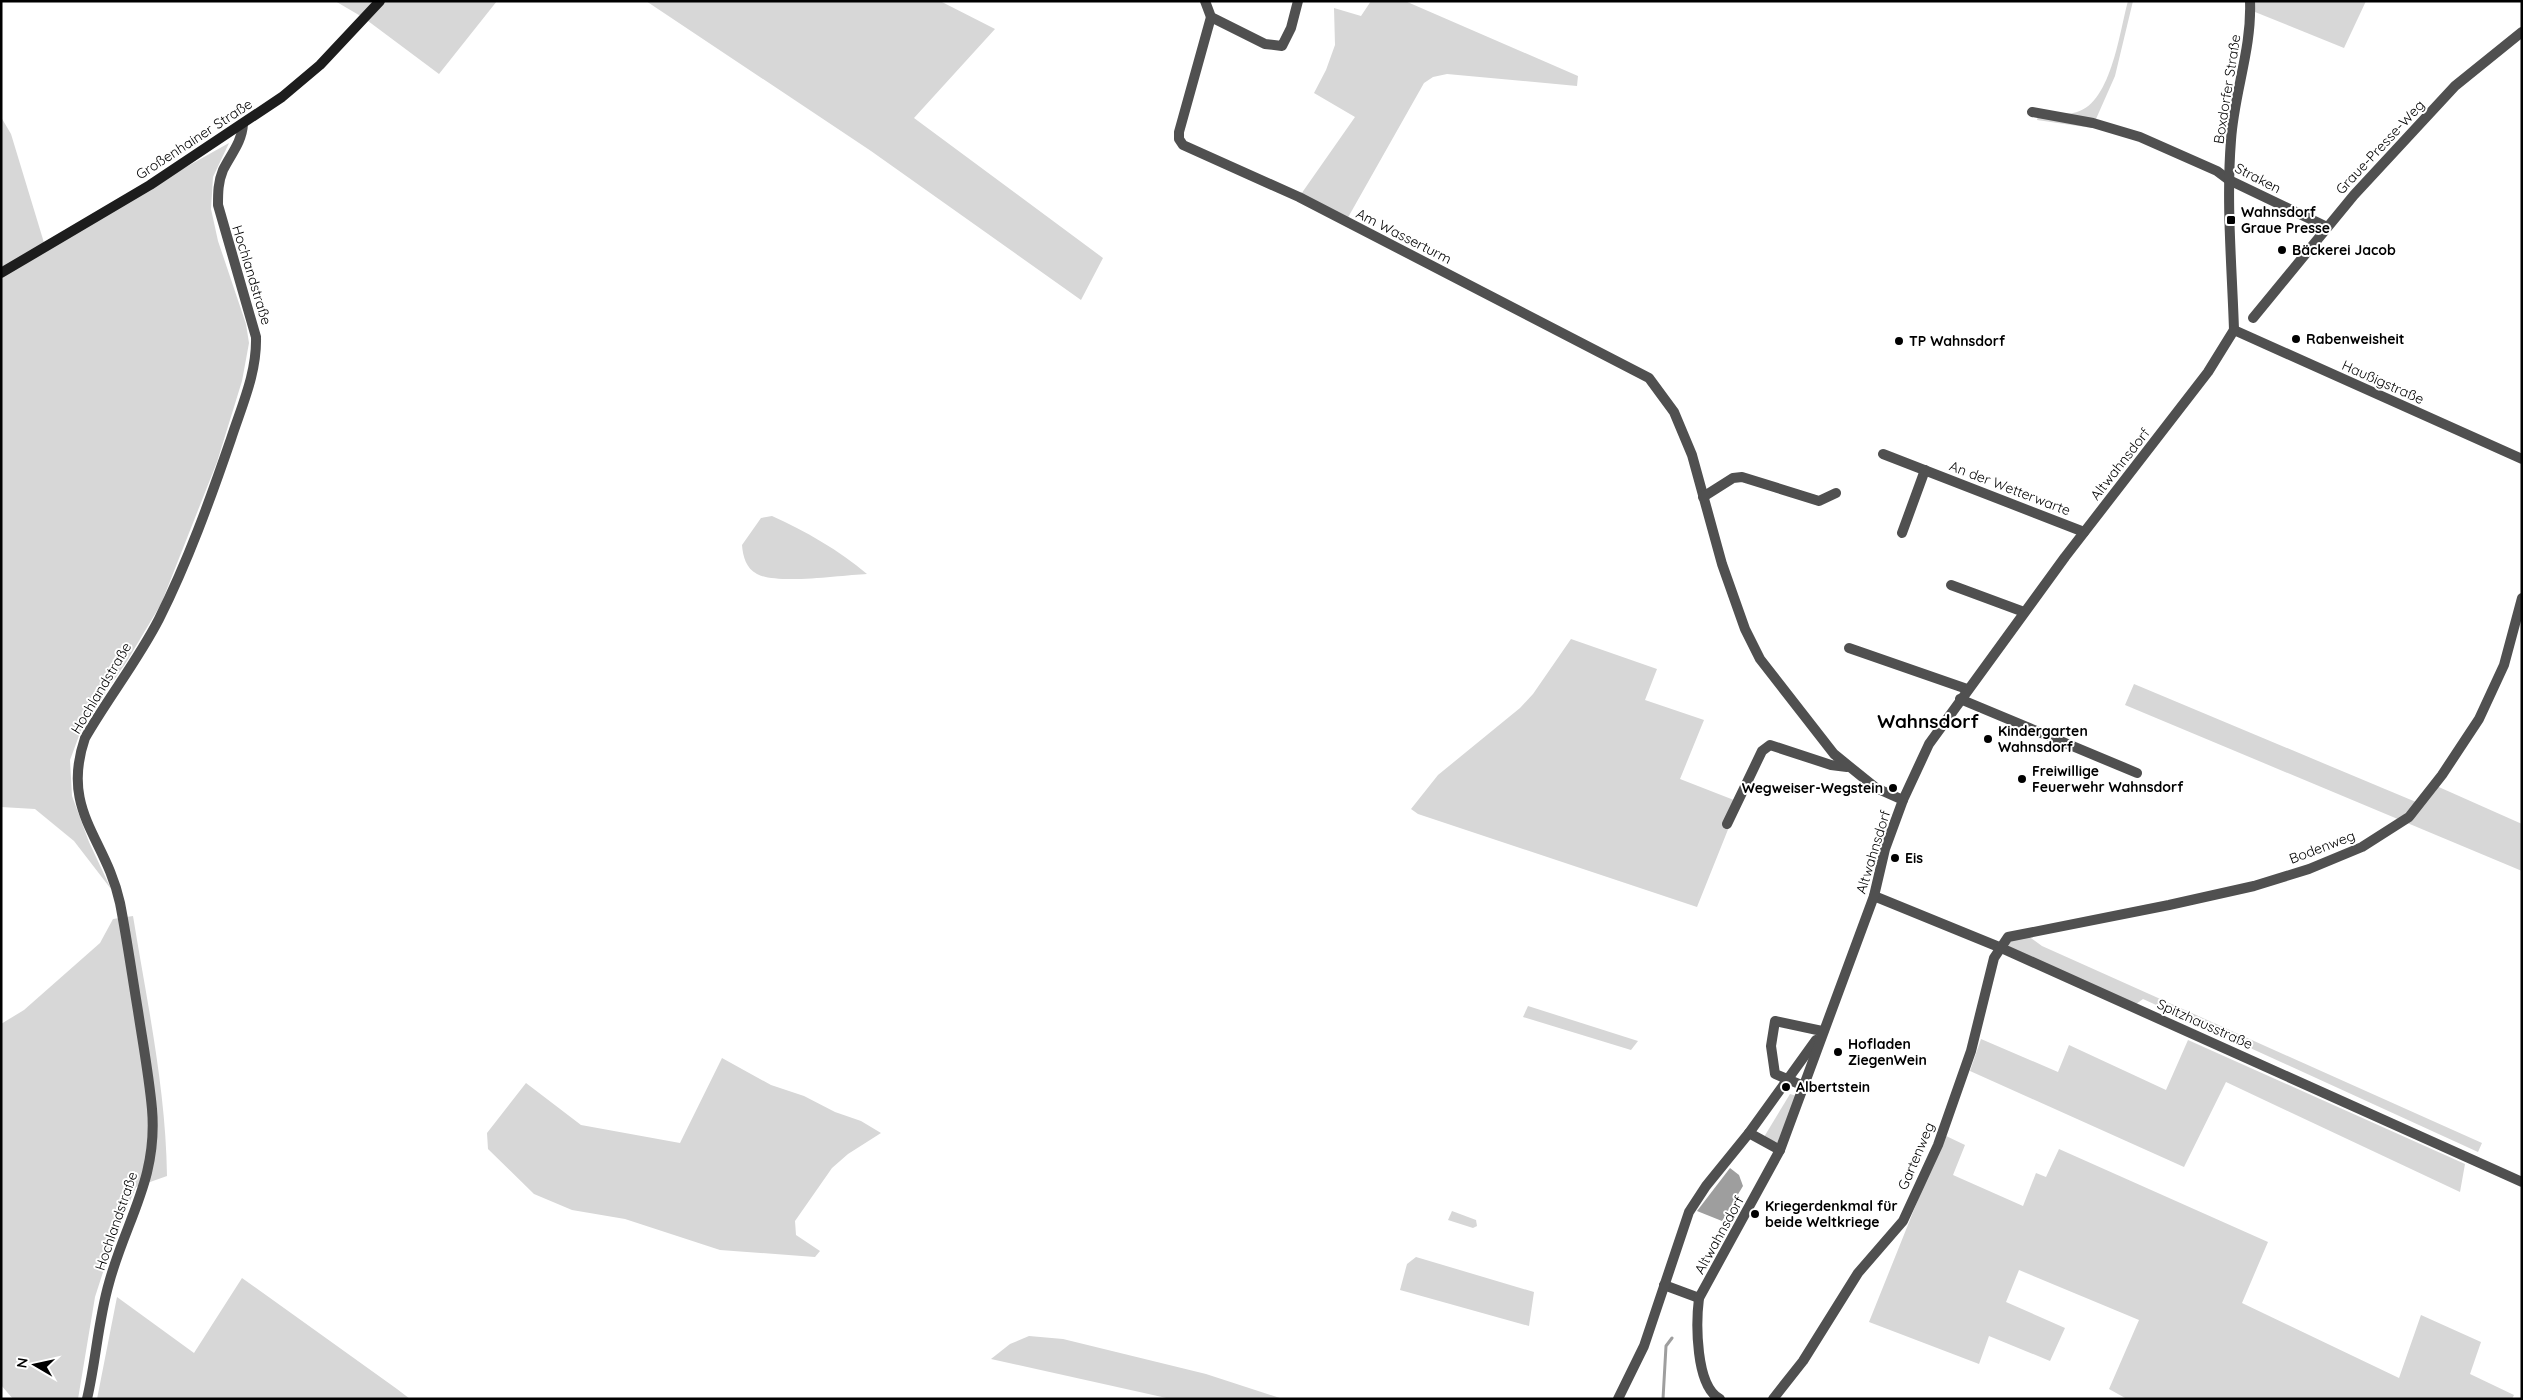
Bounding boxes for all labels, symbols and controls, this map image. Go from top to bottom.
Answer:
street label: Boxdorfer Straße [2209,33,2245,145]
street label: Großenhainer Straße [132,95,256,183]
street label: Graue-Presse-Weg [2332,96,2428,198]
street label: Straken [2232,159,2284,197]
place label: Wahnsdorf Graue Presse [2241,203,2330,237]
street label: Am Wasserturm [1353,204,1455,268]
marker: Wahnsdorf Graue Presse [2225,214,2237,226]
street label: Hochlandstraße [228,223,276,327]
place label: Bäckerei Jacob [2292,241,2396,259]
marker: Bäckerei Jacob [2276,244,2288,256]
place label: Rabenweisheit [2306,330,2405,348]
place label: TP Wahnsdorf [1909,332,2006,350]
marker: Rabenweisheit [2290,333,2302,345]
marker: TP Wahnsdorf [1893,335,1905,347]
street label: Haußigstraße [2339,356,2427,408]
street label: Altwahnsdorf [2086,424,2154,504]
street label: An der Wetterwarte [1947,457,2073,519]
street label: Hochlandstraße [67,639,135,737]
district label: Wahnsdorf [1877,709,1980,733]
place label: Kindergarten Wahnsdorf [1998,722,2088,756]
marker: Kindergarten Wahnsdorf [1982,733,1994,745]
place label: Freiwillige Feuerwehr Wahnsdorf [2032,762,2184,796]
marker: Freiwillige Feuerwehr Wahnsdorf [2016,773,2028,785]
place label: Wegweiser-Wegstein [1742,779,1883,797]
marker: Wegweiser-Wegstein [1887,782,1899,794]
street label: Altwahnsdorf [1852,808,1894,896]
street label: Bodenweg [2286,826,2358,868]
place label: Eis [1905,849,1923,867]
marker: Eis [1889,852,1901,864]
street label: Spitzhausstraße [2154,995,2256,1053]
place label: Hofladen ZiegenWein [1848,1035,1927,1069]
marker: Hofladen ZiegenWein [1832,1046,1844,1058]
place label: Albertstein [1796,1078,1870,1096]
marker: Albertstein [1780,1081,1792,1093]
street label: Gartenweg [1894,1120,1938,1192]
street label: Hochlandstraße [91,1169,141,1273]
street label: Altwahnsdorf [1690,1193,1748,1277]
place label: Kriegerdenkmal für beide Weltkriege [1765,1197,1897,1231]
marker: Kriegerdenkmal für beide Weltkriege [1749,1208,1761,1220]
north arrow [10,1340,60,1390]
text: N [12,1356,32,1369]

